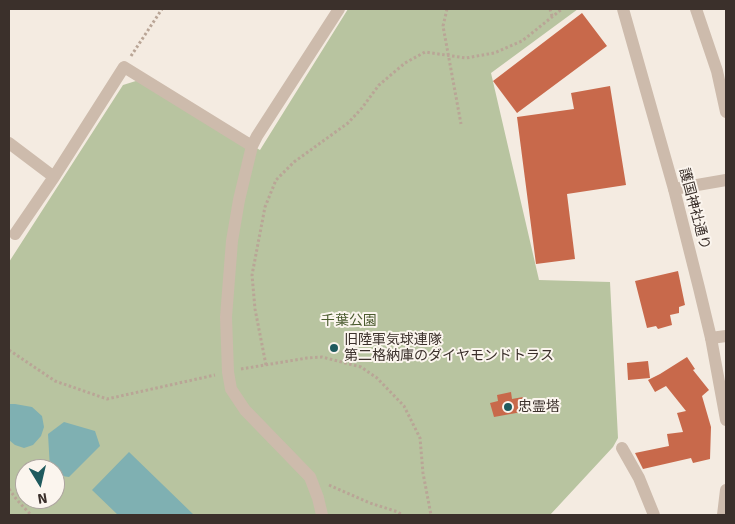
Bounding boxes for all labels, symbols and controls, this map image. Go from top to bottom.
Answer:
street label: 護国神社通り [675,166,713,252]
park label: 千葉公園 [321,313,377,329]
place label: 旧陸軍気球連隊 第二格納庫のダイヤモンドトラス [344,332,554,364]
marker: 旧陸軍気球連隊 第二格納庫のダイヤモンドトラス [328,342,340,354]
place label: 忠霊塔 [518,399,560,415]
marker: 忠霊塔 [502,401,514,413]
north arrow [15,459,65,509]
text: N [36,489,48,507]

